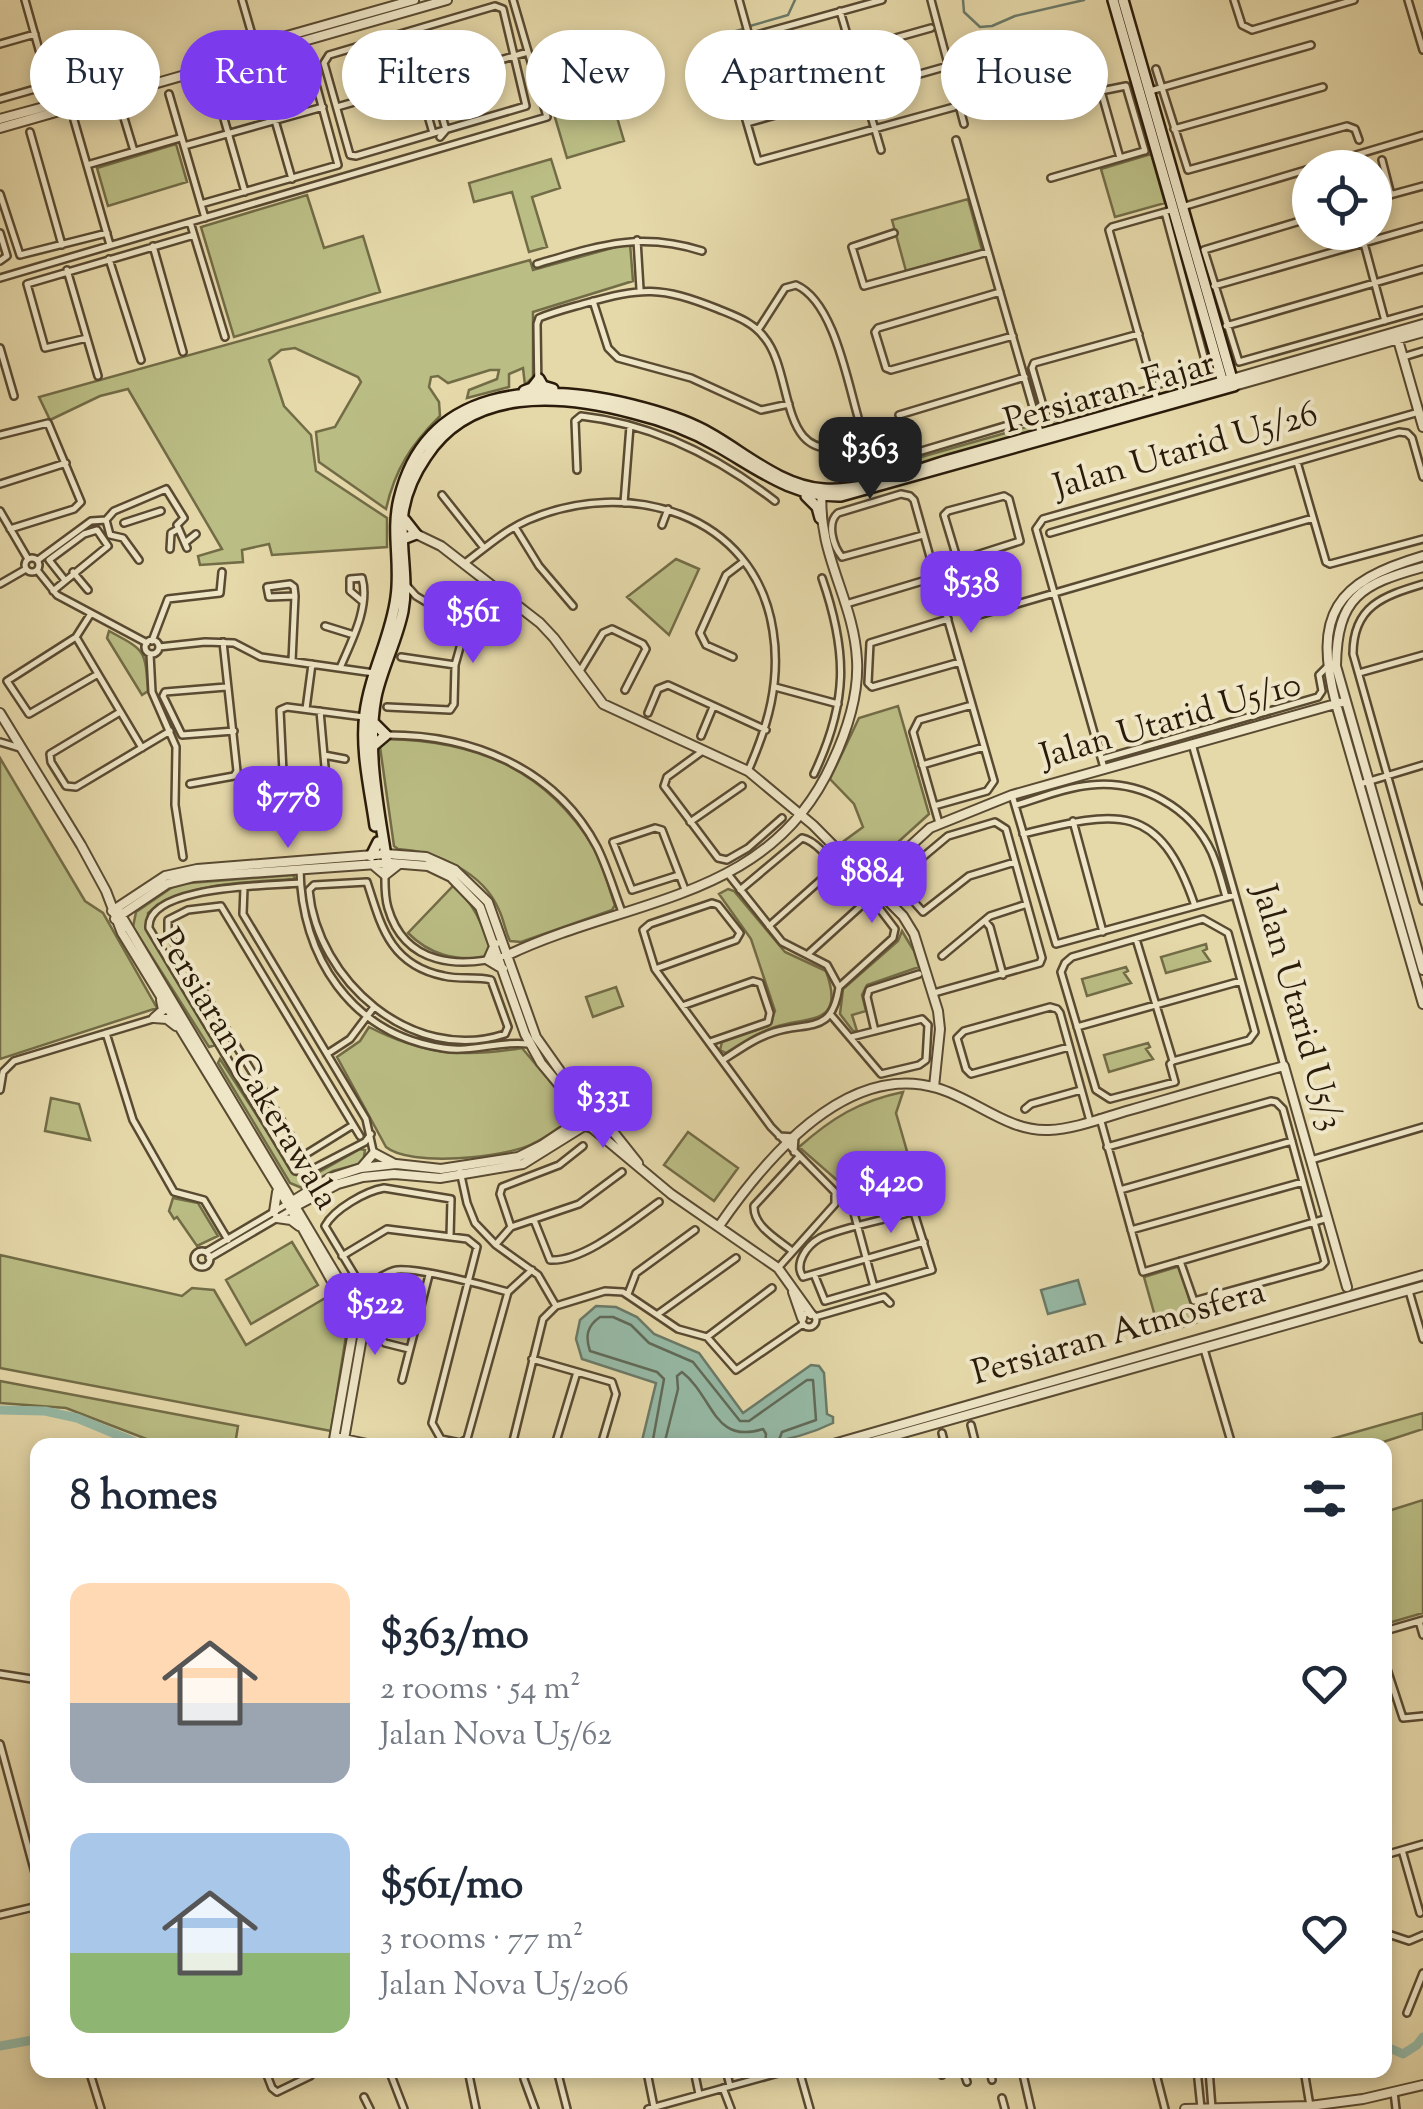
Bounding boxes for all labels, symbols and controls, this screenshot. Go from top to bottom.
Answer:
chip: Buy [30,30,160,120]
chip: Rent [180,30,322,120]
chip: Filters [342,30,506,120]
chip: New [526,30,665,120]
chip: Apartment [685,30,921,120]
chip: House [941,30,1108,120]
map controls [1292,150,1392,250]
button: locate [1292,150,1392,250]
street label: Persiaran Fajar [998,340,1222,448]
street label: Jalan Utarid U5/26 [1046,390,1324,515]
pin: $363 [811,417,929,502]
text: $363 [841,426,899,472]
pin: $538 [912,551,1030,636]
text: $538 [943,560,999,606]
pin: $561 [414,581,532,666]
text: $561 [446,590,500,636]
street label: Jalan Utarid U5/10 [1033,660,1307,784]
pin: $778 [229,766,347,851]
text: $778 [255,775,321,821]
pin: $884 [813,841,931,926]
text: $884 [840,850,904,896]
street label: Jalan Utarid U5/3 [1236,877,1355,1137]
street label: Persiaran Cakerawala [142,920,350,1220]
pin: $331 [544,1066,662,1151]
text: $331 [576,1075,630,1121]
pin: $420 [832,1151,950,1236]
text: $420 [858,1160,924,1206]
street label: Persiaran Atmosfera [966,1268,1272,1400]
pin: $522 [316,1273,434,1358]
text: $522 [346,1282,404,1328]
text: 8 homes [70,1468,218,1528]
icon: filters [1297,1471,1352,1526]
text: $363/mo [380,1607,529,1667]
icon: home [150,1623,270,1743]
icon: heart [1297,1656,1352,1711]
text: 2 rooms · 54 m² [380,1667,581,1713]
text: Jalan Nova U5/62 [380,1713,612,1759]
text: $561/mo [380,1857,523,1917]
icon: home [150,1873,270,1993]
icon: heart [1297,1906,1352,1961]
text: 3 rooms · 77 m² [380,1917,584,1963]
text: Jalan Nova U5/206 [380,1963,629,2009]

